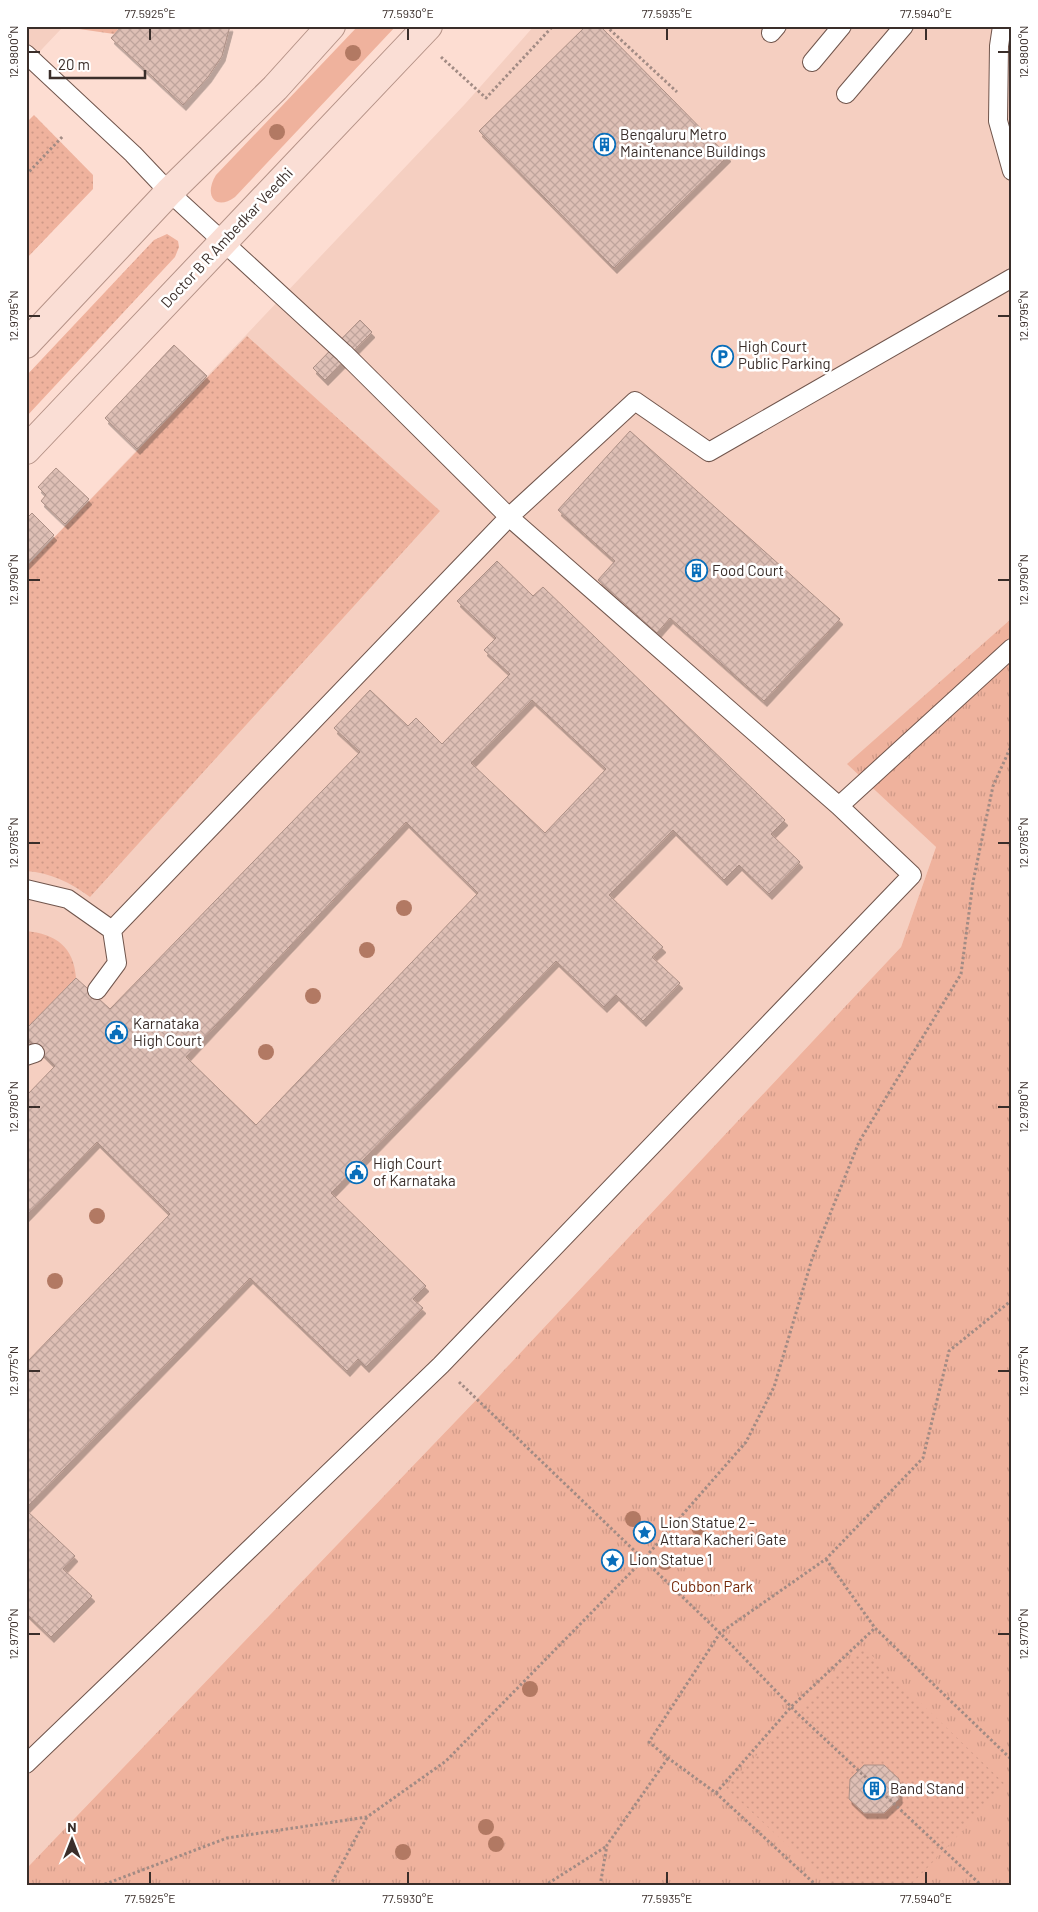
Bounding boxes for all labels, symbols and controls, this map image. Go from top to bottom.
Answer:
text: 77.5925°E [124,6,176,20]
text: 77.5930°E [382,6,434,20]
text: 77.5935°E [642,6,692,20]
text: 77.5940°E [900,6,952,20]
text: 12.9800°N [6,26,20,78]
text: 12.9800°N [1016,26,1030,78]
scale bar [50,48,145,80]
text: 20 m [58,55,90,73]
place label: Bengaluru Metro Maintenance Buildings [620,125,766,160]
building icon: Bengaluru Metro Maintenance Buildings [592,132,616,156]
street label: Doctor B R Ambedkar Veedhi [157,163,296,311]
text: 12.9795°N [6,290,20,342]
text: 12.9795°N [1016,290,1030,342]
place label: High Court Public Parking [738,337,831,372]
parking icon: High Court Public Parking [710,344,734,368]
text: 12.9790°N [6,554,20,606]
text: 12.9790°N [1016,554,1030,606]
building icon: Food Court [684,559,708,583]
place label: Food Court [712,561,784,579]
text: 12.9785°N [6,817,20,869]
text: 12.9785°N [1016,817,1030,869]
place label: Karnataka High Court [133,1014,202,1049]
public building icon: Karnataka High Court [105,1021,129,1045]
text: 12.9780°N [6,1081,20,1133]
text: 12.9780°N [1016,1081,1030,1133]
place label: High Court of Karnataka [373,1154,456,1189]
public building icon: High Court of Karnataka [345,1161,369,1185]
text: 12.9775°N [6,1346,20,1396]
text: 12.9775°N [1016,1346,1030,1396]
place label: Lion Statue 2 - Attara Kacheri Gate [660,1513,786,1548]
place icon: Lion Statue 2 - Attara Kacheri Gate [632,1520,656,1544]
place icon: Lion Statue 1 [601,1548,625,1572]
place label: Lion Statue 1 [629,1550,712,1568]
park label: Cubbon Park [671,1577,754,1595]
text: 12.9770°N [6,1608,20,1660]
text: 12.9770°N [1016,1608,1030,1660]
building icon: Band Stand [862,1777,886,1801]
place label: Band Stand [890,1779,964,1797]
north arrow [48,1814,98,1864]
text: N [67,1818,77,1835]
text: 77.5925°E [124,1891,176,1905]
text: 77.5930°E [382,1891,434,1905]
text: 77.5935°E [642,1891,692,1905]
text: 77.5940°E [900,1891,952,1905]

